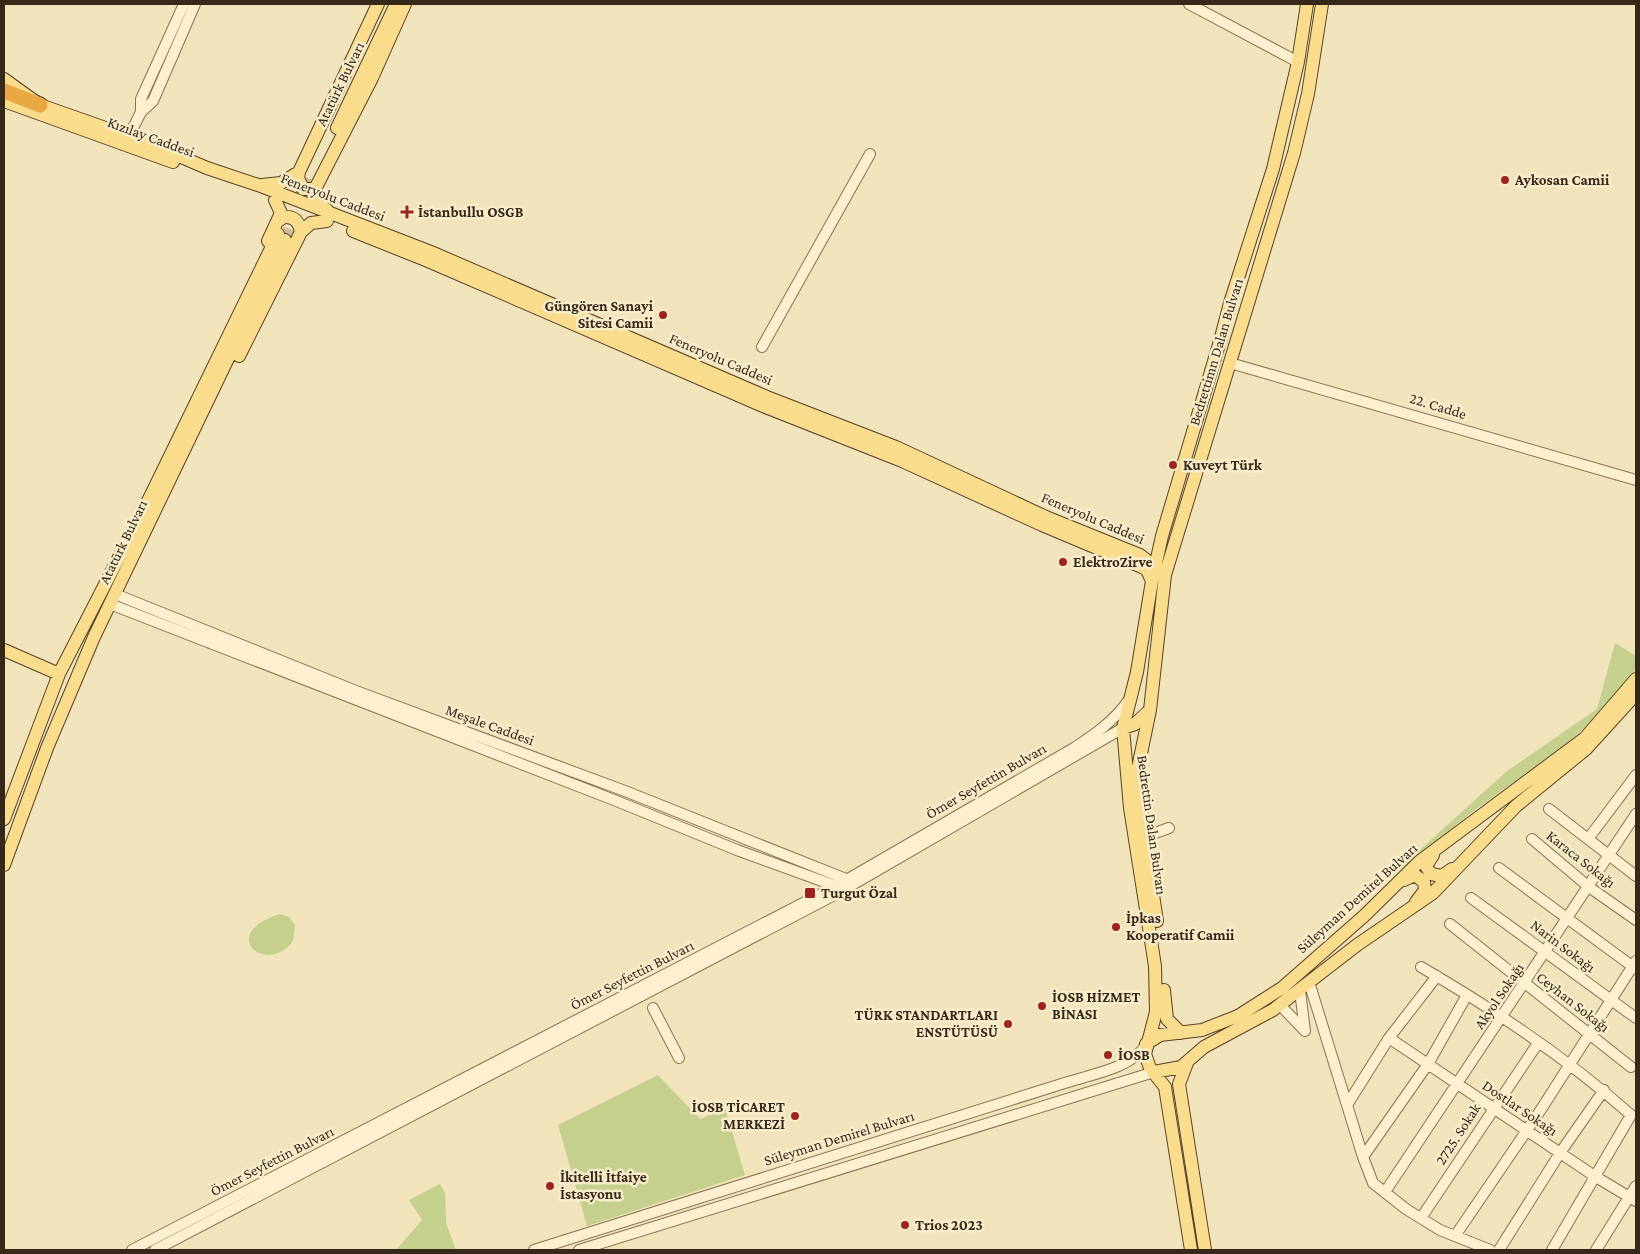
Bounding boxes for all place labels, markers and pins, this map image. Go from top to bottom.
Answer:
place label: Aykosan Camii [1514,172,1610,188]
marker: Aykosan Camii [1499,174,1511,186]
place label: İstanbullu OSGB [418,204,524,220]
marker: İstanbullu OSGB [400,205,414,219]
place label: Güngören Sanayi Sitesi Camii [544,298,654,331]
marker: Güngören Sanayi Sitesi Camii [657,309,669,321]
place label: Kuveyt Türk [1183,457,1263,473]
marker: Kuveyt Türk [1167,459,1179,471]
place label: ElektroZirve [1073,554,1152,570]
marker: ElektroZirve [1057,556,1069,568]
place label: Turgut Özal [821,885,898,901]
marker: Turgut Özal [803,886,817,900]
place label: İpkas Kooperatif Camii [1126,910,1235,943]
marker: İpkas Kooperatif Camii [1110,921,1122,933]
place label: İOSB HİZMET BİNASI [1052,989,1141,1022]
marker: İOSB HİZMET BİNASI [1036,1000,1048,1012]
place label: TÜRK STANDARTLARI ENSTÜTÜSÜ [855,1007,998,1040]
marker: TÜRK STANDARTLARI ENSTÜTÜSÜ [1002,1018,1014,1030]
place label: İOSB [1118,1047,1150,1063]
marker: İOSB [1102,1049,1114,1061]
place label: İOSB TİCARET MERKEZİ [692,1099,785,1132]
marker: İOSB TİCARET MERKEZİ [789,1110,801,1122]
place label: İkitelli İtfaiye İstasyonu [560,1169,647,1202]
marker: İkitelli İtfaiye İstasyonu [544,1180,556,1192]
place label: Trios 2023 [915,1217,983,1233]
marker: Trios 2023 [899,1219,911,1231]

